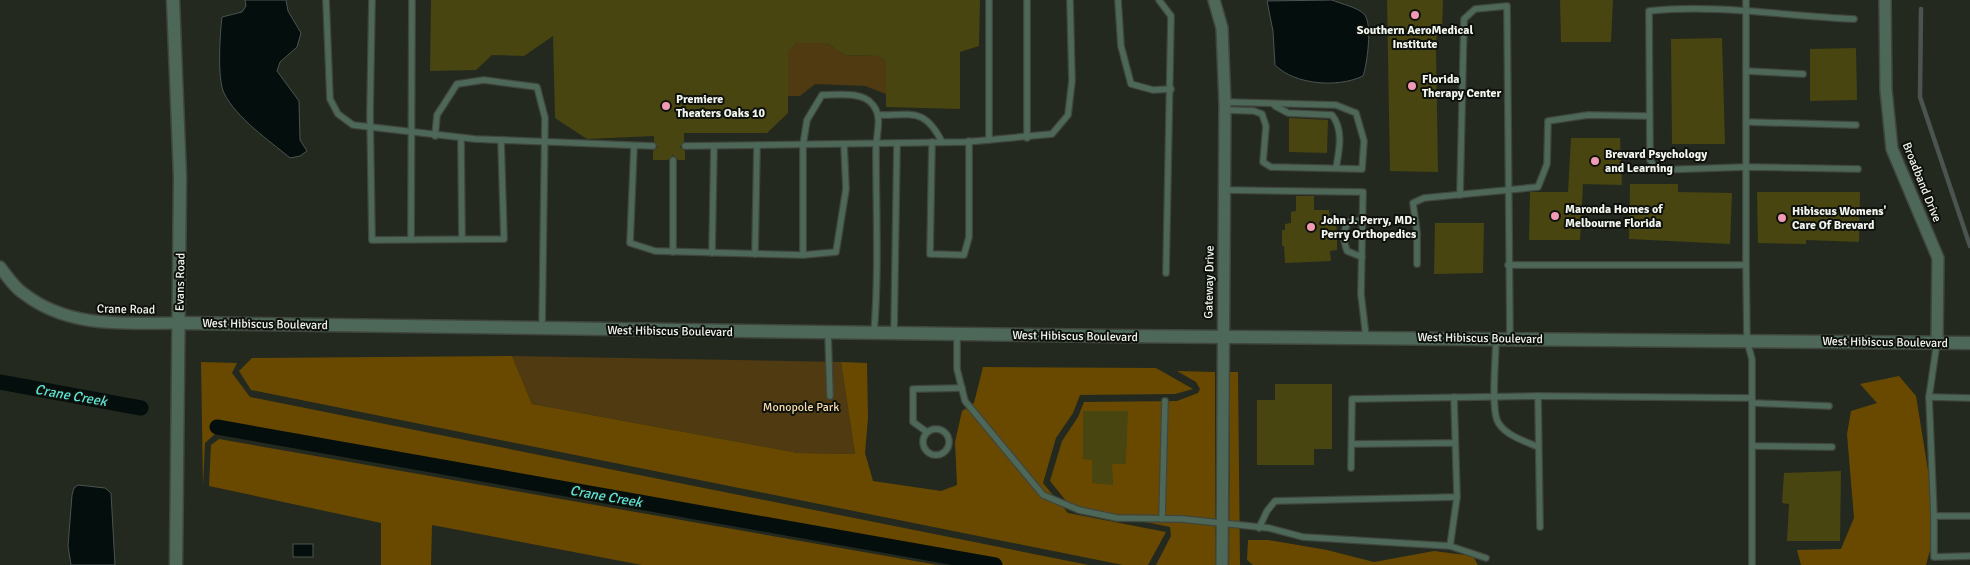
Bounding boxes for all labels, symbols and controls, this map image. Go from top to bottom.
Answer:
marker: Southern AeroMedical Institute [1409,9,1421,21]
place label: Southern AeroMedical Institute [1357,23,1473,52]
place label: Florida Therapy Center [1422,72,1502,101]
marker: Florida Therapy Center [1406,80,1418,92]
place label: Premiere Theaters Oaks 10 [676,92,765,121]
marker: Premiere Theaters Oaks 10 [660,100,672,112]
street label: Broadband Drive [1899,140,1944,224]
place label: Brevard Psychology and Learning [1605,147,1707,176]
marker: Brevard Psychology and Learning [1589,155,1601,167]
place label: Maronda Homes of Melbourne Florida [1565,202,1663,231]
place label: Hibiscus Womens' Care Of Brevard [1792,204,1887,233]
marker: Maronda Homes of Melbourne Florida [1549,210,1561,222]
marker: Hibiscus Womens' Care Of Brevard [1776,212,1788,224]
place label: John J. Perry, MD: Perry Orthopedics [1321,213,1417,242]
marker: John J. Perry, MD: Perry Orthopedics [1305,221,1317,233]
street label: Gateway Drive [1201,245,1218,319]
street label: Evans Road [172,253,189,311]
street label: Crane Road [97,301,155,318]
street label: West Hibiscus Boulevard [202,316,328,333]
street label: West Hibiscus Boulevard [607,323,733,340]
street label: West Hibiscus Boulevard [1012,328,1138,345]
street label: West Hibiscus Boulevard [1417,330,1543,347]
street label: West Hibiscus Boulevard [1822,334,1948,351]
water label: Crane Creek [34,381,110,411]
park label: Monopole Park [763,400,839,415]
water label: Crane Creek [569,482,645,512]

